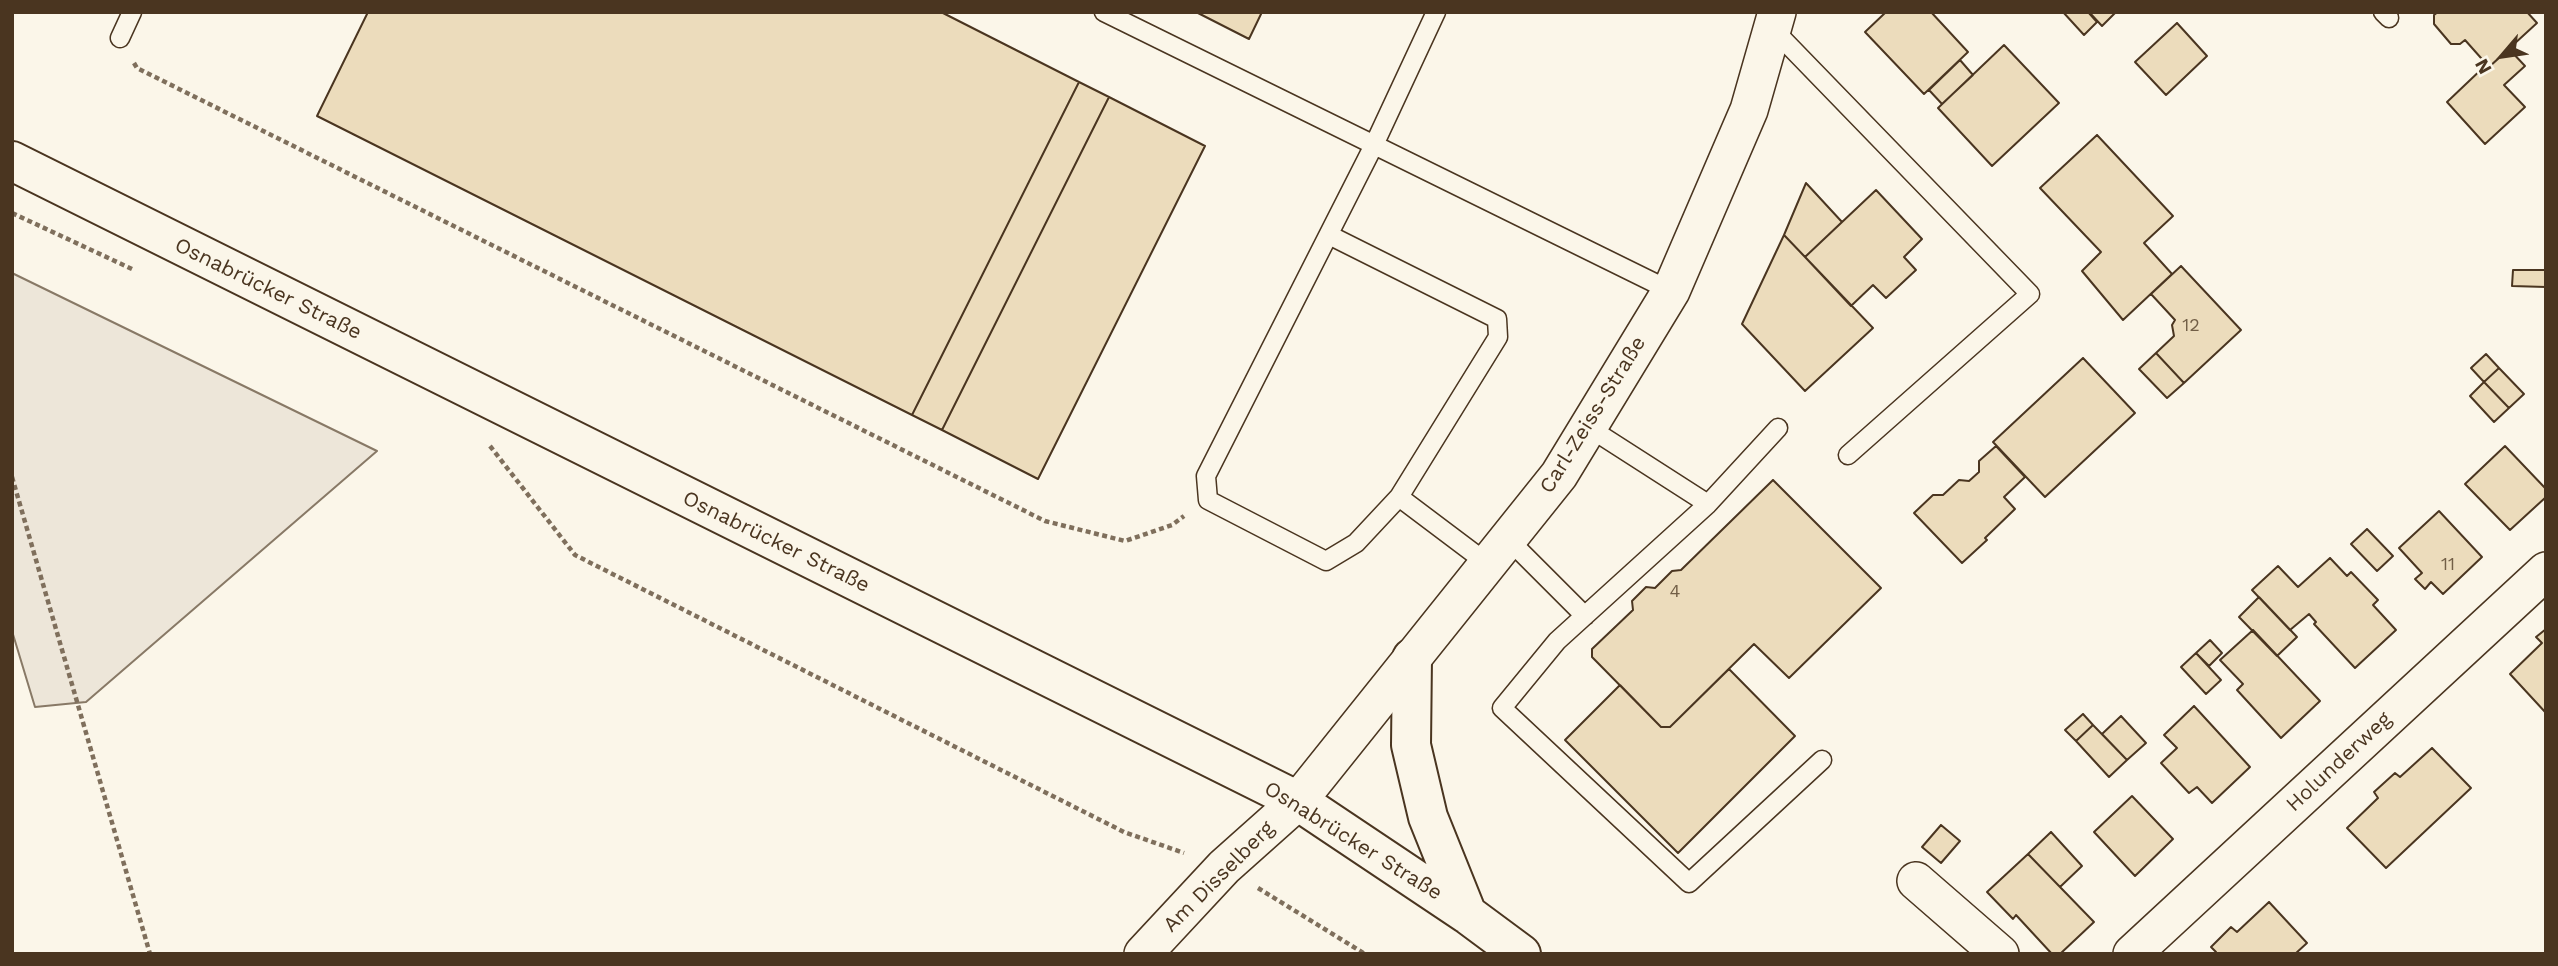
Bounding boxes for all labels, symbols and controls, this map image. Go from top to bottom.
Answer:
north arrow [2467,21,2537,91]
text: N [2470,55,2497,78]
street label: Osnabrücker Straße [170,233,366,345]
house number: 12 [2182,315,2200,337]
street label: Carl-Zeiss-Straße [1535,332,1651,498]
street label: Osnabrücker Straße [678,486,874,598]
house number: 11 [2441,554,2455,576]
house number: 4 [1670,581,1680,603]
street label: Holunderweg [2281,707,2397,817]
street label: Osnabrücker Straße [1259,776,1447,906]
street label: Am Disselberg [1158,816,1280,938]

